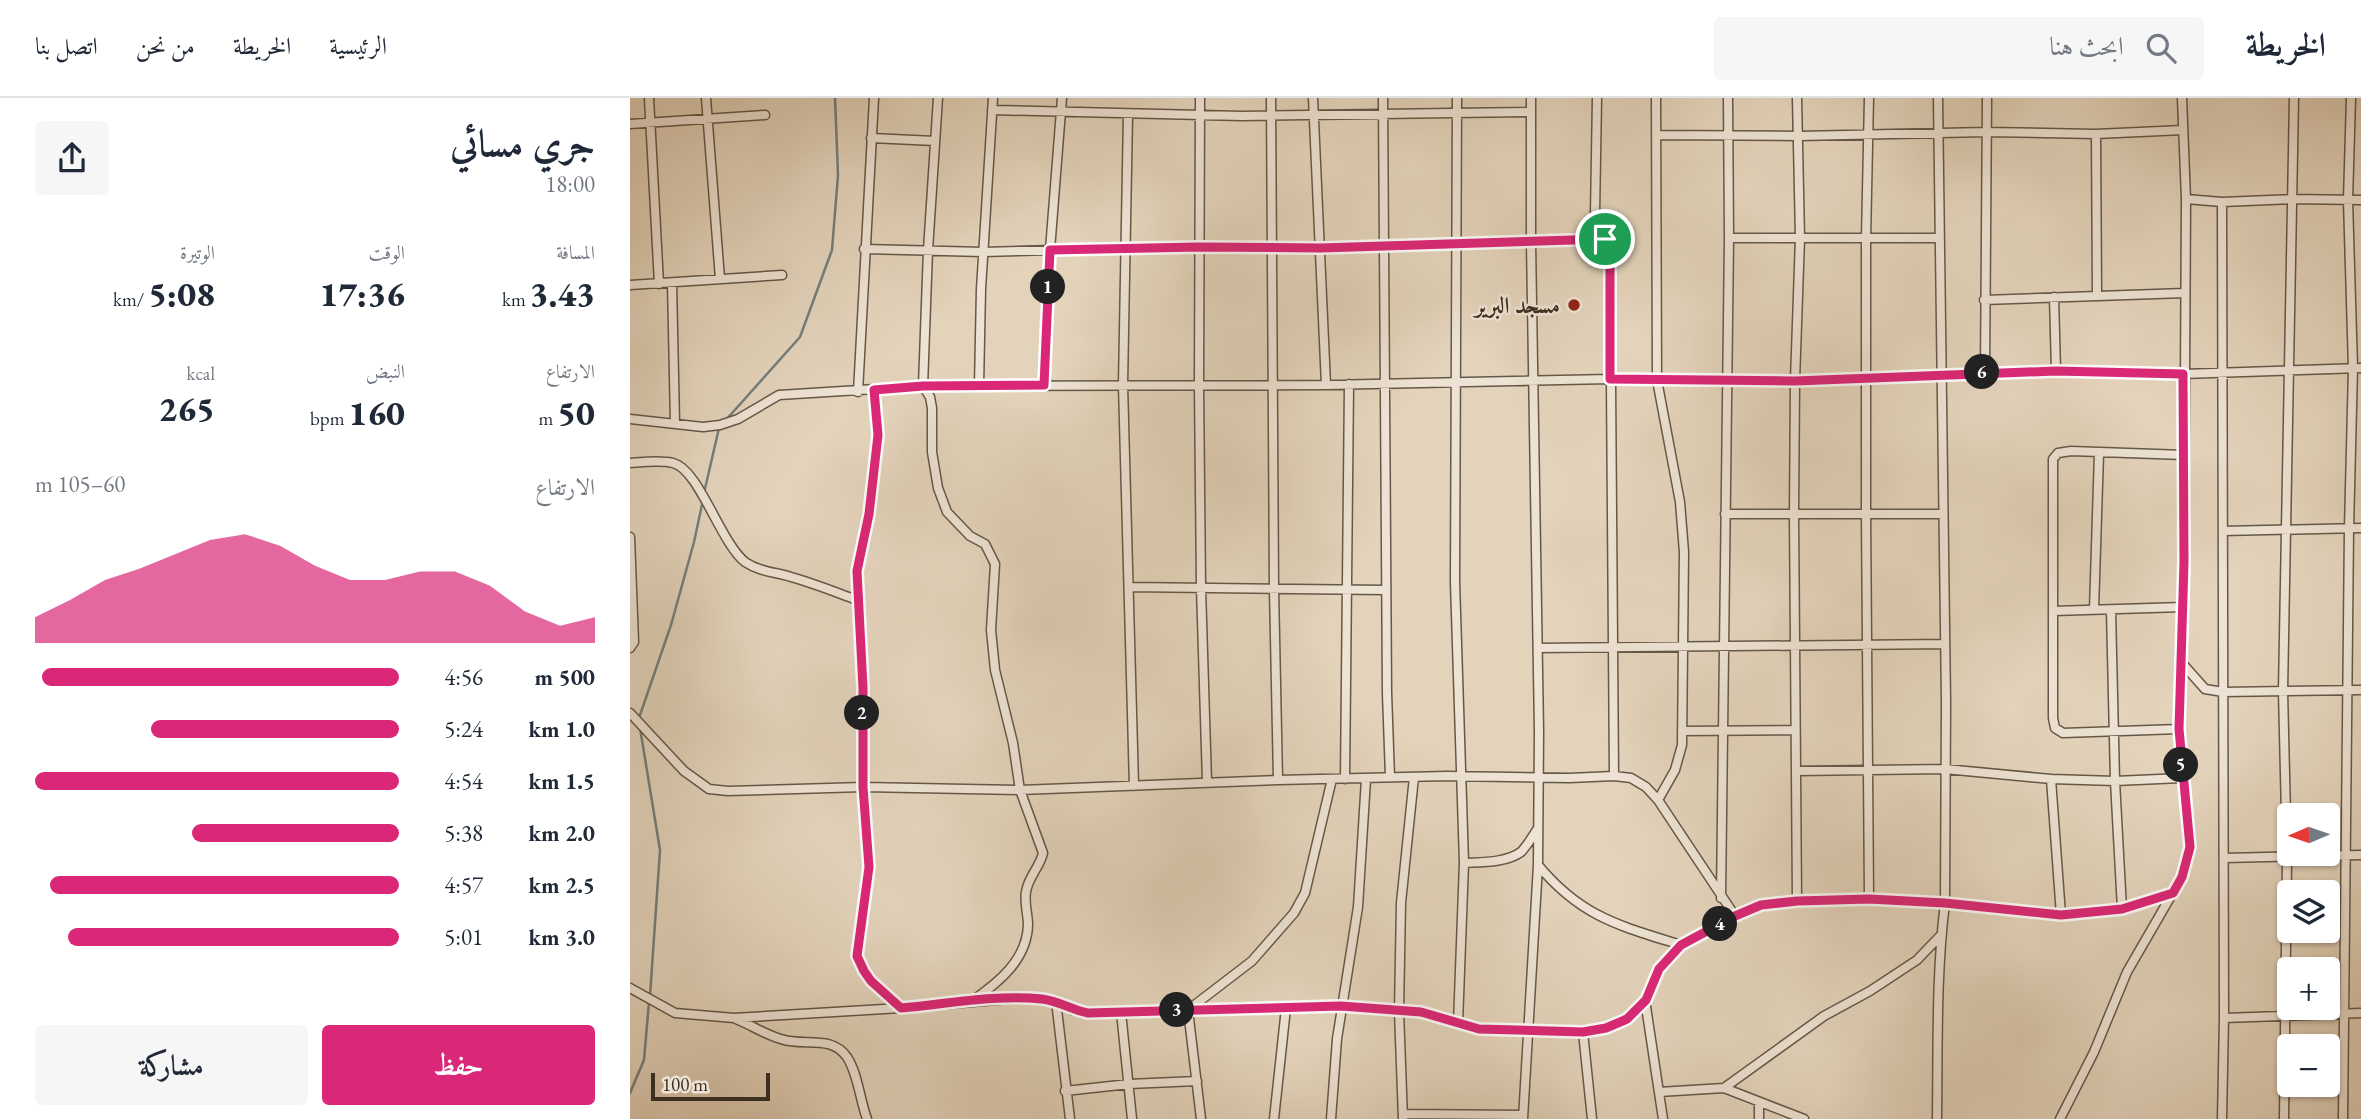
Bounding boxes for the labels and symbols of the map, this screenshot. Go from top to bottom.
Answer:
pin [1575,209,1635,269]
pin: 1 [1030,270,1066,304]
place label: مسجد البرير [1472,290,1560,320]
marker: مسجد البرير [1566,297,1582,313]
pin: 6 [1964,354,2000,390]
pin: 2 [845,696,880,730]
pin: 5 [2164,748,2198,782]
north arrow [2277,803,2340,866]
pin: 4 [1702,906,1738,942]
pin: 3 [1160,992,1194,1028]
scale bar [651,1070,770,1102]

